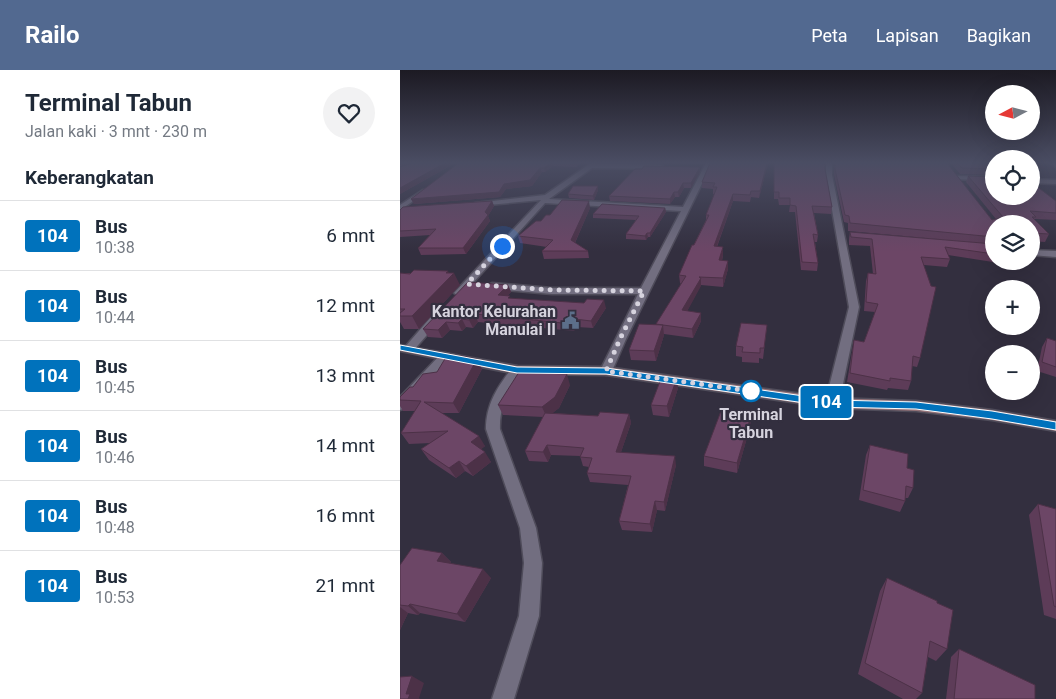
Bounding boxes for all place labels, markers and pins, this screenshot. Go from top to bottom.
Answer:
place label: Kantor Kelurahan Manulai II [432,302,556,339]
public building icon: Kantor Kelurahan Manulai II [560,310,580,330]
marker: Terminal Tabun [740,380,762,402]
place label: Terminal Tabun [719,405,783,442]

